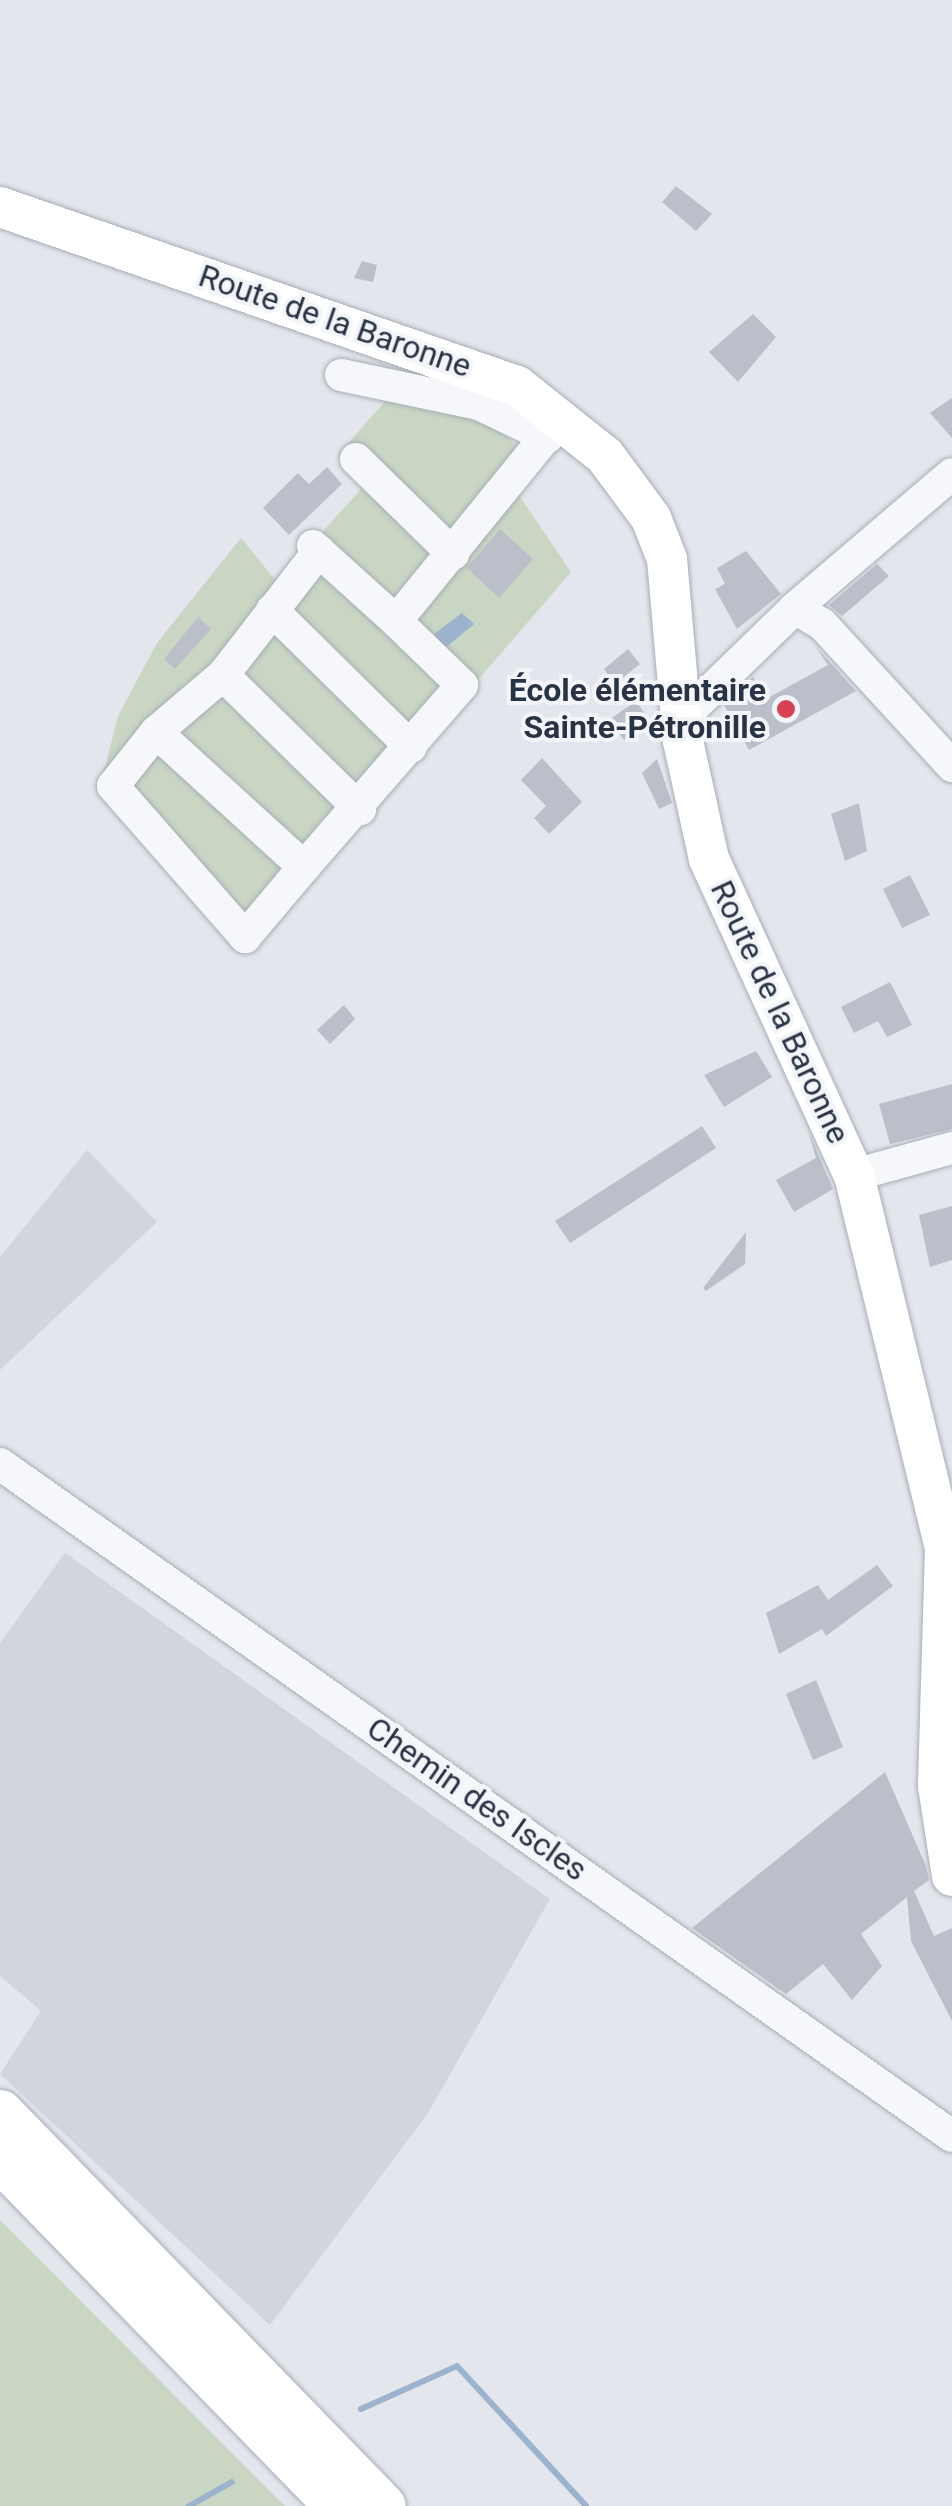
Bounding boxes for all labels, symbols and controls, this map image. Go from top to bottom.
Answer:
street label: Route de la Baronne [194,256,476,386]
place label: École élémentaire Sainte-Pétronille [509,672,766,747]
marker: École élémentaire Sainte-Pétronille [775,698,797,720]
street label: Route de la Baronne [702,875,858,1149]
street label: Chemin des Iscles [360,1709,594,1889]

